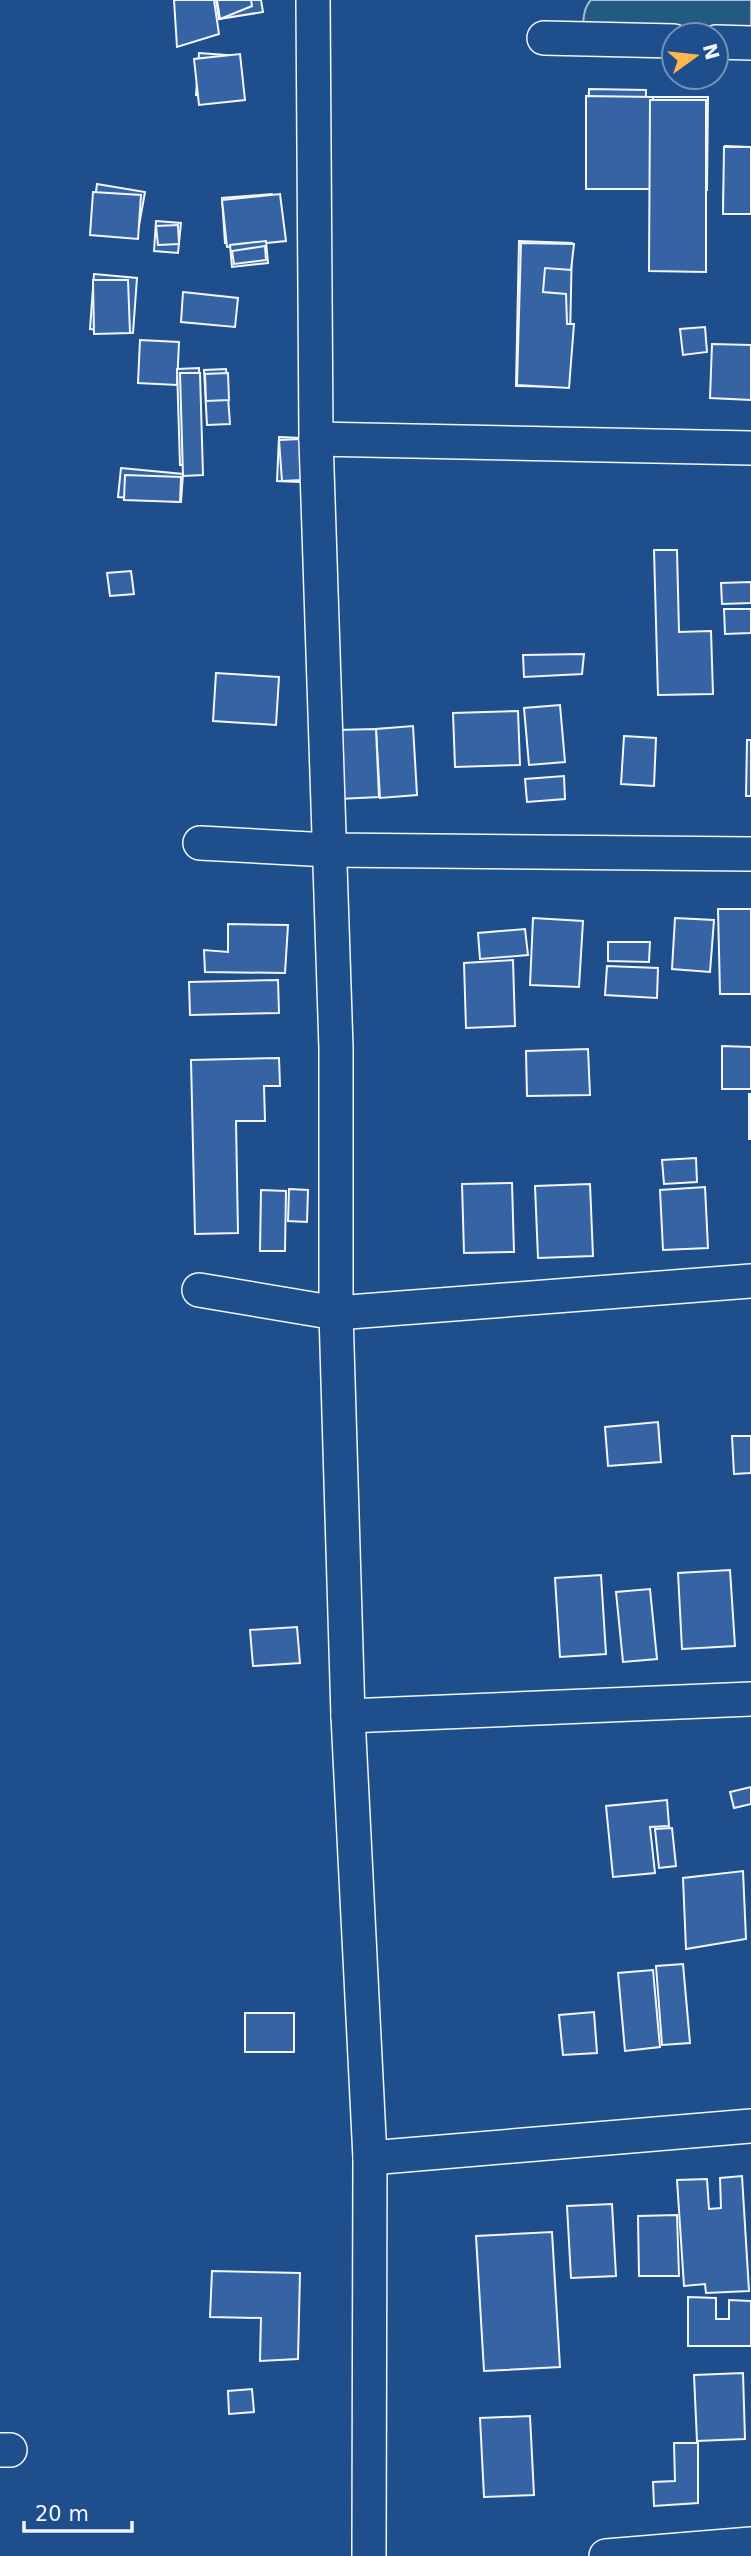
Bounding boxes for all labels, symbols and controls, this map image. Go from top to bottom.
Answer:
north arrow [660,21,730,91]
text: N [699,41,724,62]
scale bar [24,2490,133,2534]
text: 20 m [35,2502,89,2526]

